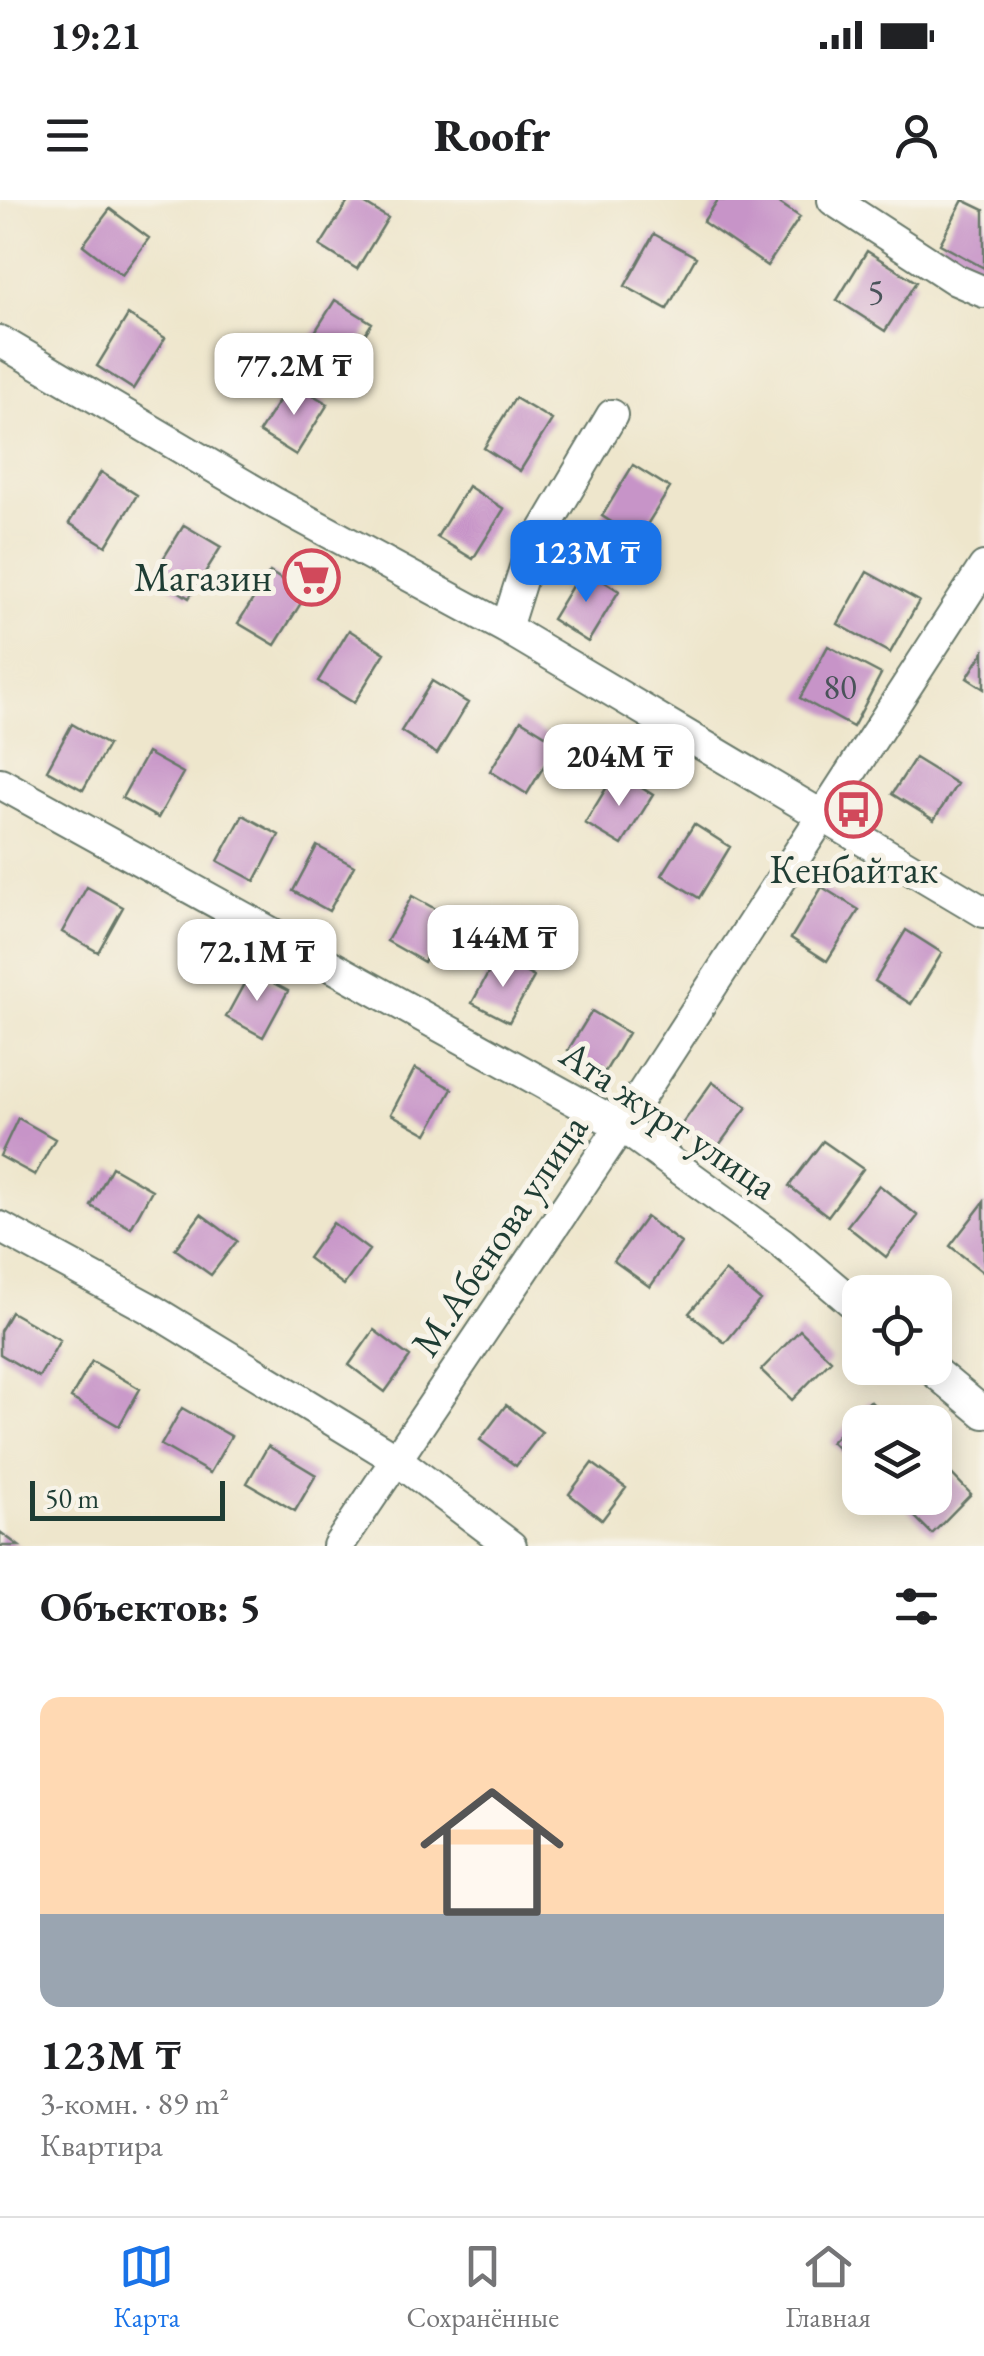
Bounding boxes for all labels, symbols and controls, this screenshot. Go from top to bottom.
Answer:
text: 19:21 [50,11,141,60]
text: Roofr [434,106,550,164]
icon: menu [40,108,95,163]
icon: person [889,108,944,163]
house number: 5 [868,269,884,314]
pin: 77.2M ₸ [202,333,386,418]
text: 77.2M ₸ [236,344,352,386]
pin: 123M ₸ [505,520,667,605]
text: 123M ₸ [532,531,640,573]
supermarket icon: Магазин [281,547,341,607]
place label: Магазин [134,551,272,603]
house number: 80 [823,664,857,709]
pin: 204M ₸ [538,724,700,809]
text: 204M ₸ [565,735,673,777]
bus stop icon: Кенбайтак [824,780,884,840]
place label: Кенбайтак [770,843,938,895]
pin: 144M ₸ [422,905,584,990]
text: 144M ₸ [449,916,557,958]
pin: 72.1M ₸ [165,919,349,1004]
text: 72.1M ₸ [199,930,315,972]
street label: Ата журт улица [550,1027,788,1211]
street label: М.Абенова улица [399,1104,599,1366]
map controls [842,1275,952,1515]
button: locate [842,1275,952,1385]
button: layers [842,1405,952,1515]
scale bar [30,1476,225,1520]
text: 50 m [45,1480,99,1516]
text: Объектов: 5 [40,1579,261,1634]
icon: filters [889,1579,944,1634]
icon: home [402,1762,582,1942]
text: 123M ₸ [40,2027,181,2082]
text: 3-комн. · 89 m² [40,2082,229,2124]
text: Квартира [40,2124,163,2166]
tab: Карта [113,2239,180,2335]
tab: Сохранённые [406,2239,559,2335]
tab: Главная [785,2239,871,2335]

